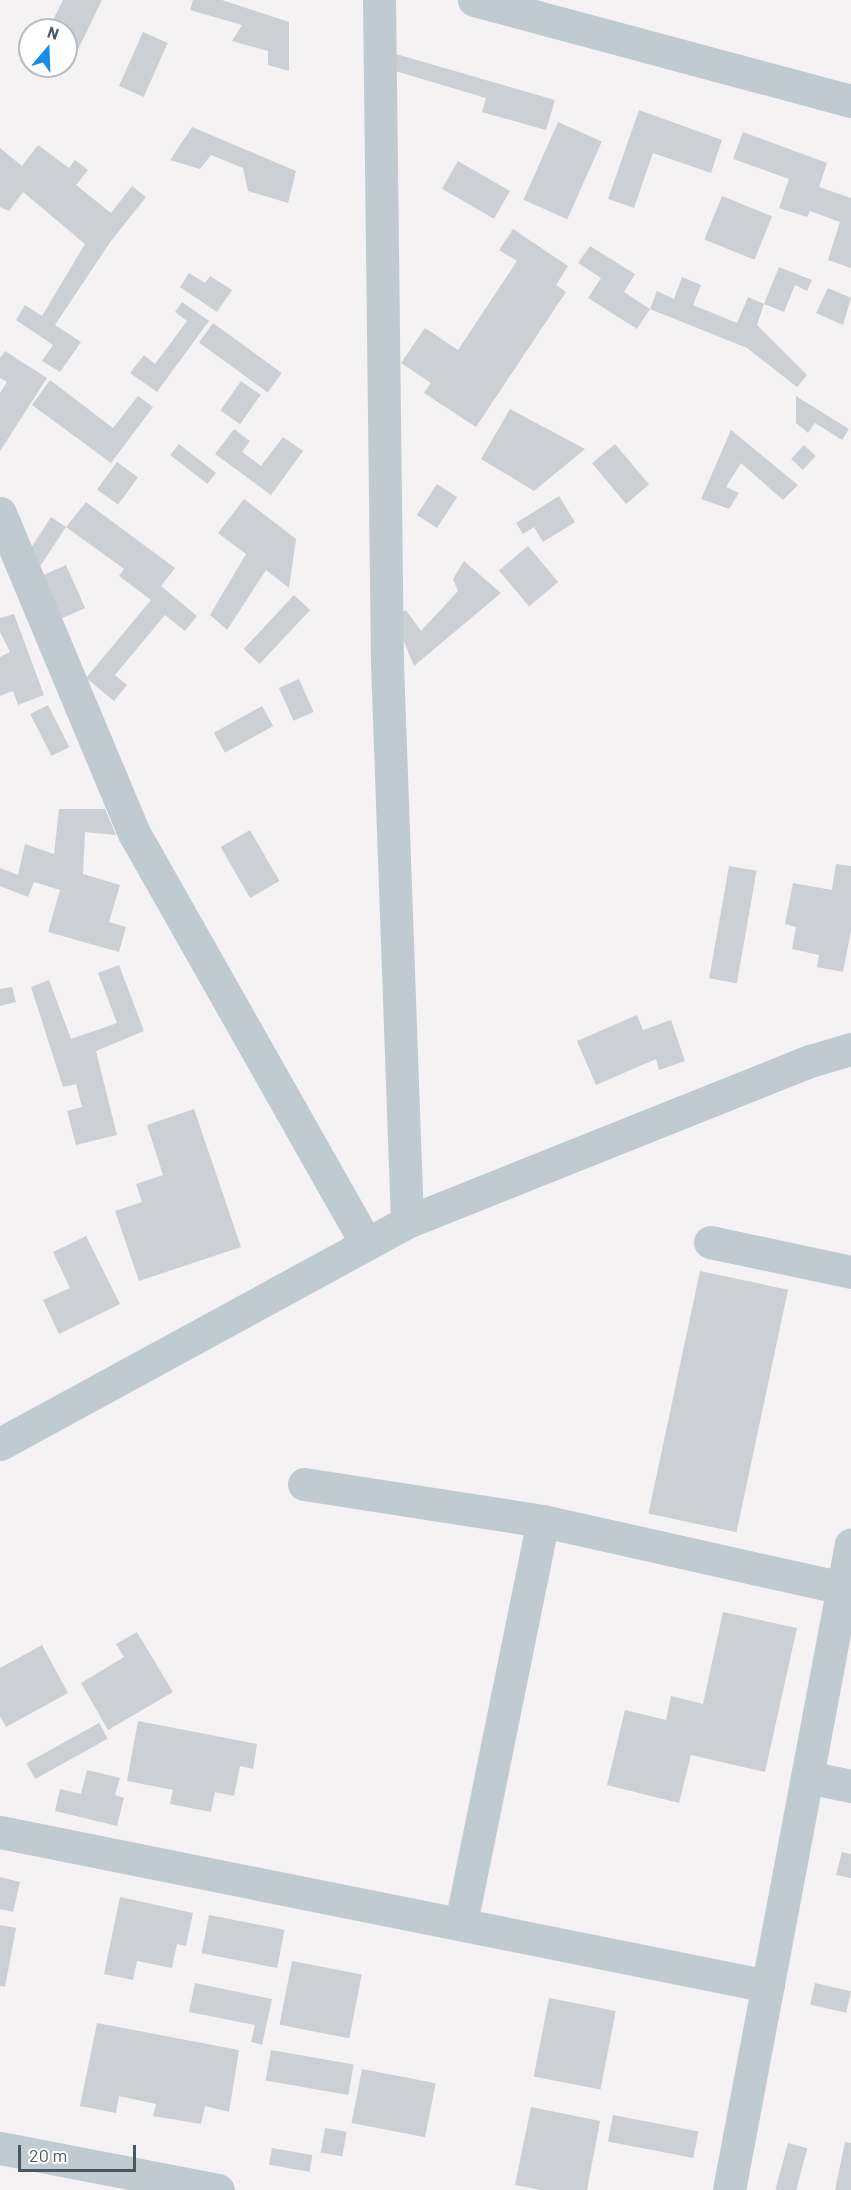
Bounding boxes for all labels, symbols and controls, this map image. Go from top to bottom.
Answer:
north arrow [18,18,78,78]
text: N [45,22,61,43]
scale bar [21,2133,140,2171]
text: 20 m [29,2144,67,2166]

